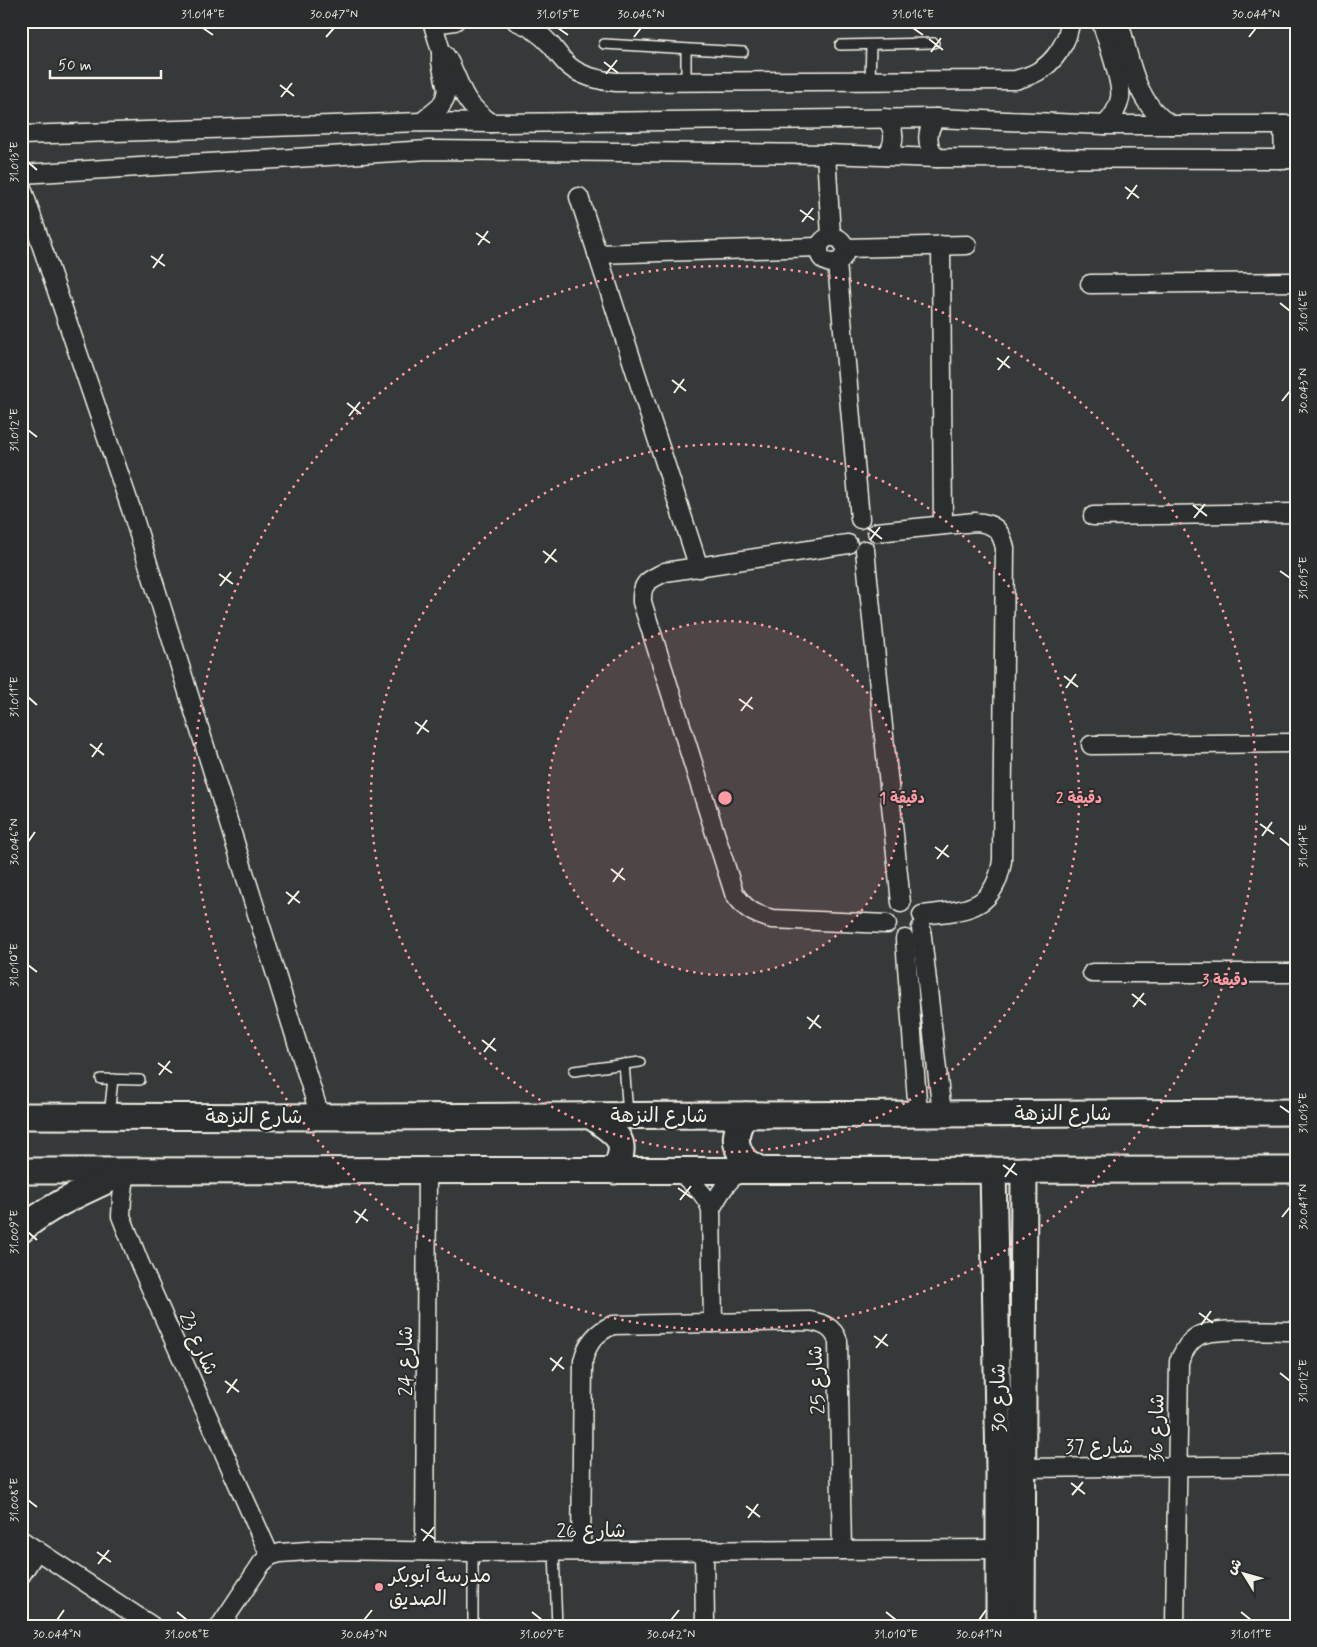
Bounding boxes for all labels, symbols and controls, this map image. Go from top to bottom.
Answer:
text: 31.014°E [181,7,225,23]
text: 30.047°N [310,7,358,23]
text: 31.015°E [536,7,580,23]
text: 30.046°N [618,7,664,23]
text: 31.016°E [892,7,934,23]
text: 30.044°N [1232,7,1280,23]
scale bar [50,48,161,80]
text: 50 m [58,56,92,76]
text: 31.013°E [7,141,23,183]
text: 31.016°E [1296,290,1312,332]
text: 30.043°N [1296,368,1312,414]
text: 31.012°E [7,408,23,452]
text: 31.015°E [1296,556,1312,600]
text: 31.011°E [7,676,23,718]
centre of rings [716,789,734,807]
text: 1 دقيقة [879,789,925,809]
text: 2 دقيقة [1056,789,1102,809]
text: 30.046°N [7,819,23,865]
text: 31.014°E [1296,824,1312,868]
text: 31.010°E [7,943,23,987]
text: 3 دقيقة [1202,971,1248,991]
text: 31.013°E [1296,1092,1312,1134]
street label: شارع النزهة [1015,1101,1111,1128]
street label: شارع النزهة [611,1103,707,1130]
street label: شارع النزهة [206,1104,302,1131]
text: 30.041°N [1296,1184,1312,1230]
text: 31.009°E [7,1210,23,1254]
street label: شارع 23 [172,1308,224,1380]
street label: شارع 24 [393,1326,420,1396]
street label: شارع 25 [802,1345,833,1415]
text: 31.012°E [1296,1359,1312,1403]
street label: شارع 30 [985,1363,1014,1433]
street label: شارع 36 [1143,1393,1172,1463]
street label: شارع 37 [1065,1434,1133,1461]
text: 31.008°E [7,1478,23,1522]
street label: شارع 26 [556,1518,626,1545]
north arrow [1220,1550,1270,1600]
text: ش [1223,1555,1246,1578]
place label: مدرسة أبوبكر الصديق [387,1563,491,1613]
marker: مدرسة أبوبكر الصديق [373,1581,385,1593]
text: 30.044°N [33,1627,81,1643]
text: 31.008°E [165,1627,209,1643]
text: 30.043°N [341,1627,387,1643]
text: 31.009°E [520,1627,564,1643]
text: 30.042°N [647,1627,695,1643]
text: 31.010°E [874,1627,918,1643]
text: 30.041°N [956,1627,1002,1643]
text: 31.011°E [1230,1627,1272,1643]

